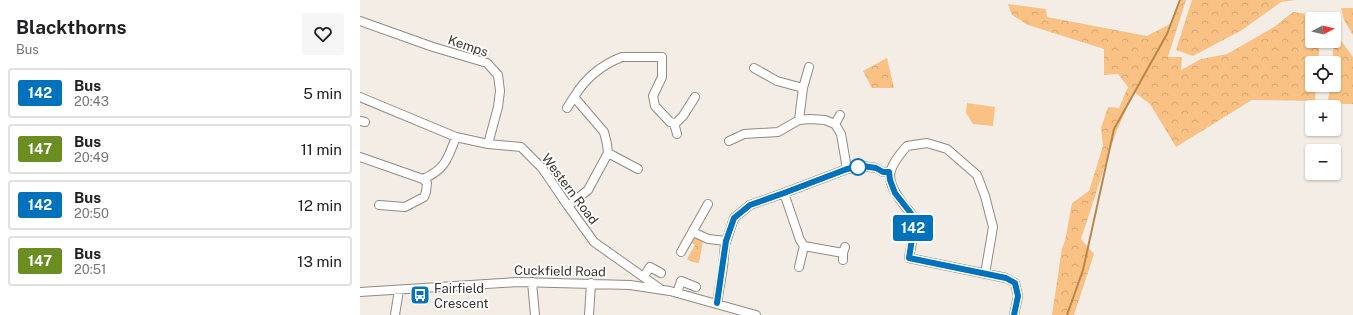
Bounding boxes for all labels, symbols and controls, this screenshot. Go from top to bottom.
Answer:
north arrow [1305,12,1341,48]
map controls [1305,12,1341,180]
button: heart [302,13,344,55]
text: Blackthorns [16,16,126,38]
street label: Kemps [446,32,490,60]
text: Bus [16,42,39,57]
button: locate [1305,56,1341,92]
text: Bus [74,77,101,94]
text: 142 [28,85,52,101]
text: 5 min [303,85,342,102]
text: 20:43 [74,94,109,109]
button: + [1305,100,1341,136]
text: Bus [74,133,101,150]
text: 147 [28,141,52,157]
text: 11 min [301,141,342,158]
button: − [1305,144,1341,180]
text: 20:49 [74,150,109,165]
street label: Western Road [539,151,601,227]
unlabelled marker [849,158,867,176]
text: Bus [74,189,101,206]
text: 142 [28,197,52,213]
text: 12 min [298,197,342,214]
text: 20:50 [74,206,109,221]
line badge: 142 [890,215,936,241]
text: 142 [901,220,925,236]
text: Bus [74,245,101,262]
text: 147 [28,253,52,269]
text: 13 min [297,253,342,270]
text: 20:51 [74,262,106,277]
street label: Cuckfield Road [514,263,606,279]
place label: Fairfield Crescent [434,281,489,311]
bus stop icon: Fairfield Crescent [409,284,431,306]

